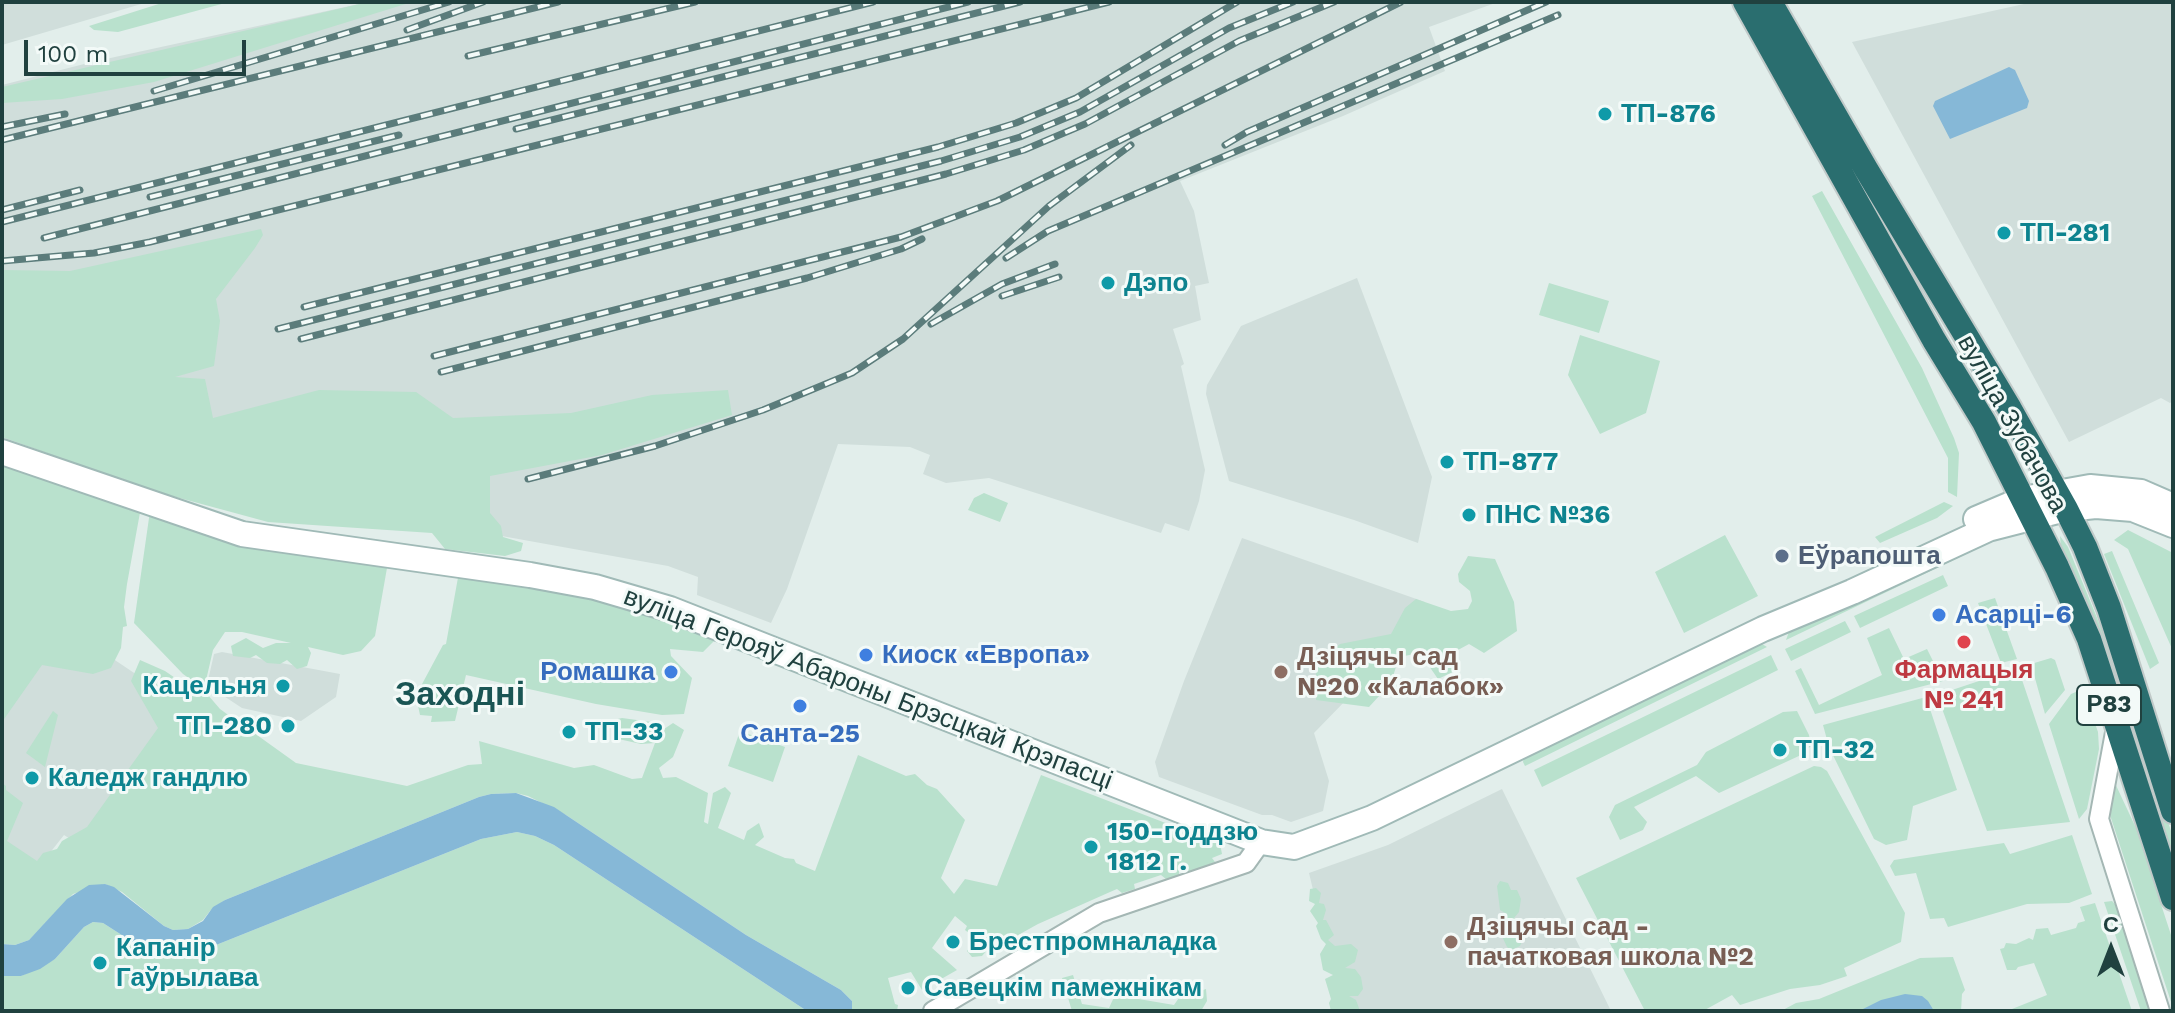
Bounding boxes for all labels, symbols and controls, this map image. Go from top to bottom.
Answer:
scale bar [28,24,250,74]
text: 100 m [38,40,108,68]
place label: ТП-876 [1621,98,1716,130]
marker: ТП-876 [1596,105,1614,123]
place label: ТП-281 [2020,217,2110,249]
marker: ТП-281 [1995,224,2013,242]
place label: Дэпо [1124,267,1188,299]
marker: Дэпо [1099,274,1117,292]
street label: вуліца Зубачова [1950,330,2074,518]
place label: ТП-877 [1463,446,1558,478]
marker: ТП-877 [1438,453,1456,471]
place label: ПНС №36 [1485,499,1610,531]
marker: ПНС №36 [1460,506,1478,524]
place label: Еўрапошта [1798,540,1941,572]
marker: Еўрапошта [1773,547,1791,565]
street label: вуліца Герояў Абароны Брэсцкай Крэпасці [619,581,1117,797]
place label: Асарці-6 [1955,599,2072,631]
marker: Асарці-6 [1930,606,1948,624]
marker: Фармацыя № 241 [1955,633,1973,651]
place label: Киоск «Европа» [882,639,1090,671]
place label: Дзіцячы сад №20 «Калабок» [1297,641,1504,702]
marker: Киоск «Европа» [857,646,875,664]
place label: Фармацыя № 241 [1895,654,2033,716]
place label: Ромашка [540,656,655,688]
marker: Ромашка [662,663,680,681]
marker: Дзіцячы сад №20 «Калабок» [1272,663,1290,681]
place label: Кацельня [143,670,267,702]
district label: Заходні [395,675,525,715]
marker: Кацельня [274,677,292,695]
road number: Р83 [2077,685,2141,725]
marker: Санта-25 [791,697,809,715]
place label: ТП-280 [176,710,272,742]
place label: ТП-33 [585,716,663,748]
marker: ТП-280 [279,717,297,735]
place label: Санта-25 [740,718,860,750]
marker: ТП-33 [560,723,578,741]
place label: ТП-32 [1796,734,1874,766]
marker: ТП-32 [1771,741,1789,759]
place label: Каледж гандлю [48,762,248,794]
marker: Каледж гандлю [23,769,41,787]
place label: 150-годдзю 1812 г. [1107,816,1258,878]
marker: 150-годдзю 1812 г. [1082,838,1100,856]
north arrow [2071,909,2151,989]
place label: Дзіцячы сад - пачатковая школа №2 [1467,911,1754,972]
text: С [2103,912,2119,937]
place label: Брестпромналадка [969,926,1216,958]
place label: Капанір Гаўрылава [116,932,258,994]
marker: Брестпромналадка [944,933,962,951]
marker: Дзіцячы сад - пачатковая школа №2 [1442,933,1460,951]
marker: Капанір Гаўрылава [91,954,109,972]
place label: Савецкім памежнікам [924,972,1202,1004]
marker: Савецкім памежнікам [899,979,917,997]

